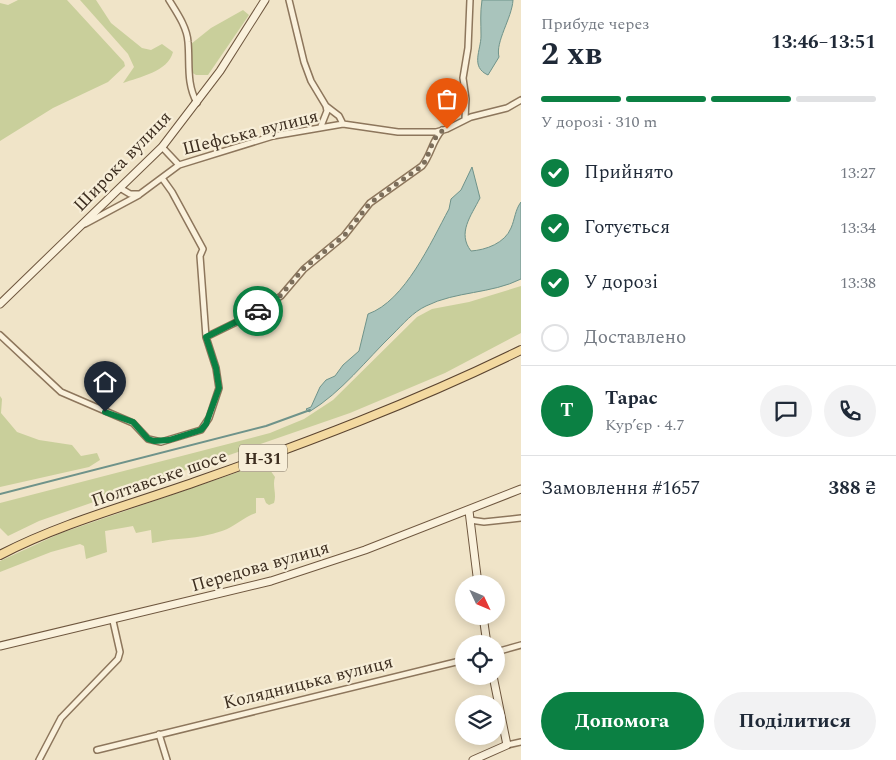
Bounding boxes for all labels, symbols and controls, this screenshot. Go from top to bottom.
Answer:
text: Прибуде через [541,12,649,36]
text: 13:46–13:51 [771,28,876,57]
text: 2 хв [541,30,602,79]
pin [426,78,468,129]
icon: bag [433,85,461,113]
street label: Шефська вулиця [179,103,321,162]
street label: Широка вулиця [67,105,178,218]
text: У дорозі · 310 m [541,110,657,134]
text: Прийнято [584,158,674,187]
icon: check [541,159,569,187]
text: 13:27 [840,161,876,185]
text: Готується [584,213,670,242]
icon: check [541,214,569,242]
text: 13:34 [840,216,876,240]
text: У дорозі [584,268,658,297]
icon: check [541,269,569,297]
text: 13:38 [840,271,876,295]
courier [233,286,283,336]
icon: car [244,297,272,325]
text: Доставлено [584,323,686,352]
pin [84,361,126,412]
icon: home [91,368,119,396]
text: Тарас [605,384,658,413]
button: chat [760,385,812,437]
button: phone [824,385,876,437]
text: Т [560,396,574,425]
text: Кур’єр · 4.7 [605,413,684,437]
street label: Полтавське шосе [88,443,231,514]
road number: Н-31 [239,444,287,472]
text: Замовлення #1657 [541,474,700,503]
text: 388 ₴ [829,474,876,503]
street label: Передова вулиця [188,534,332,599]
north arrow [455,575,505,625]
map controls [455,575,505,745]
button: locate [455,635,505,685]
street label: Колядницька вулиця [220,648,396,717]
button: Допомога [541,692,704,750]
button: Поділитися [714,692,876,750]
button: layers [455,695,505,745]

